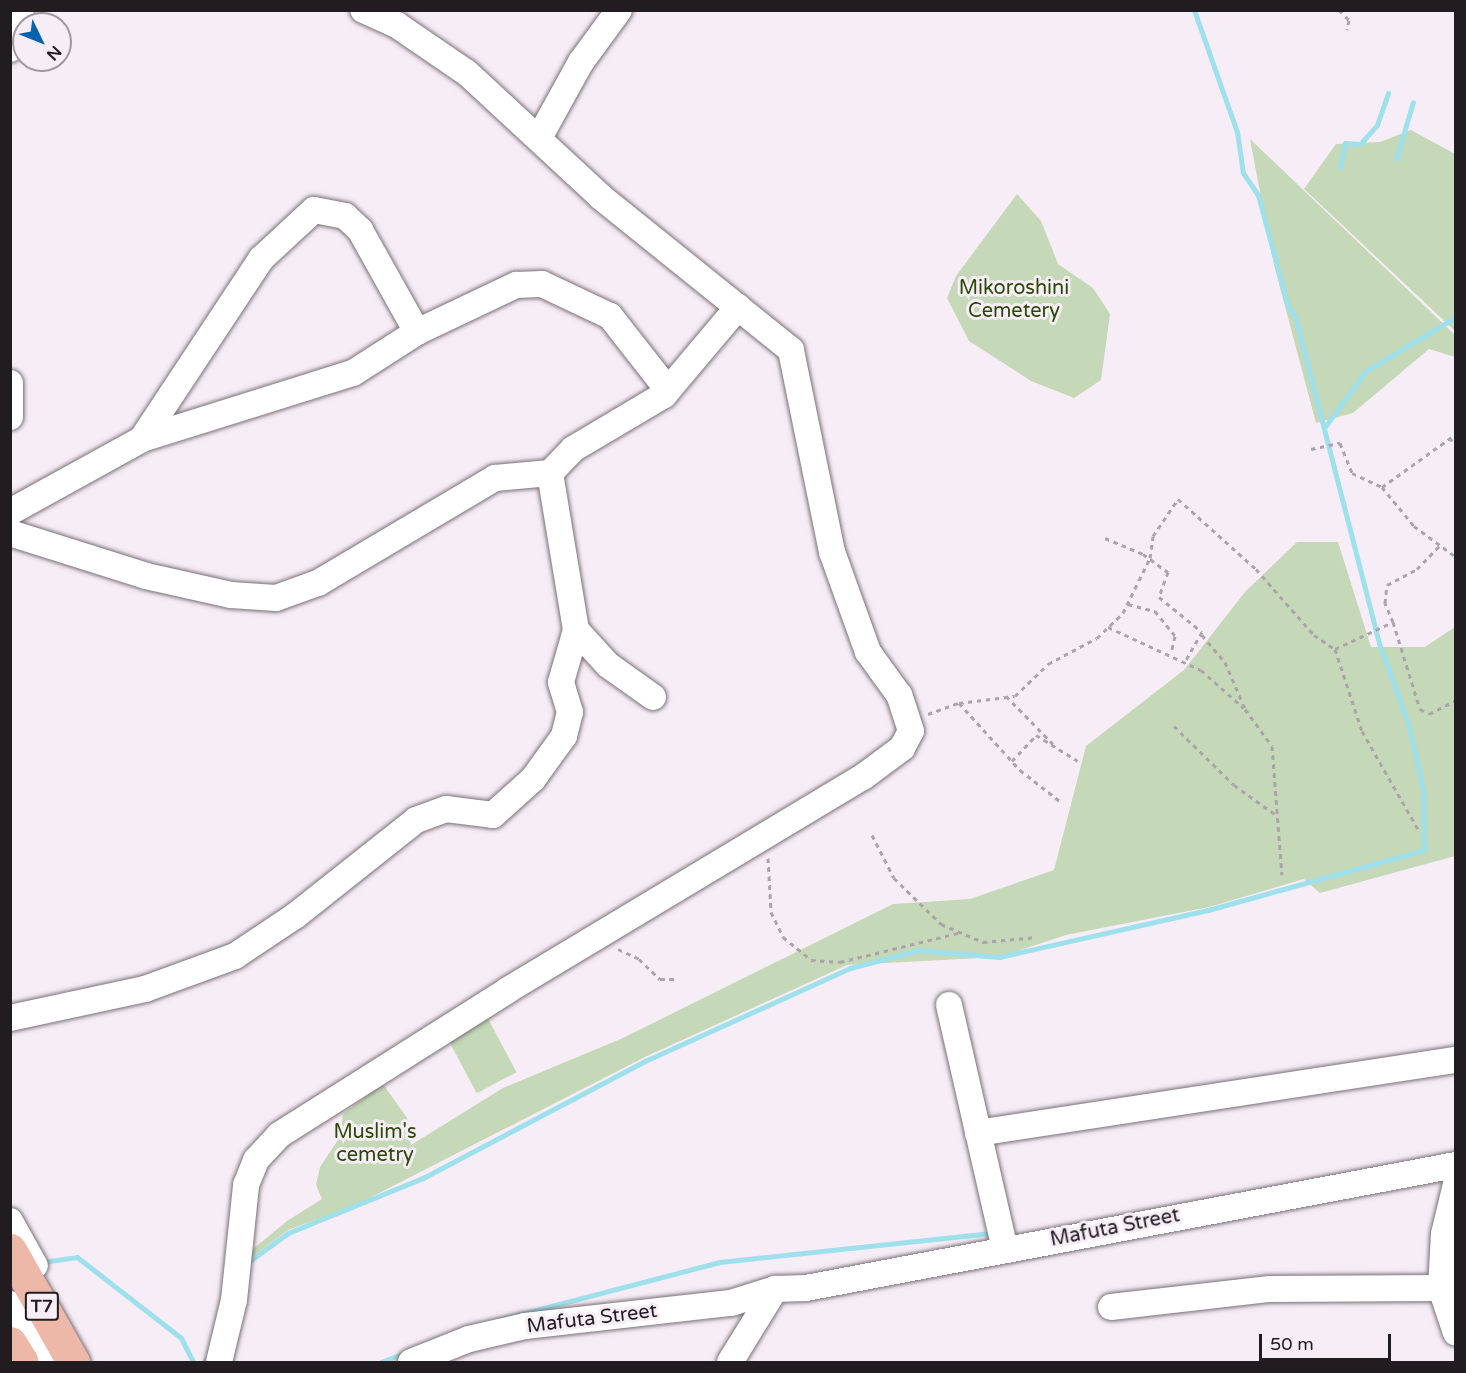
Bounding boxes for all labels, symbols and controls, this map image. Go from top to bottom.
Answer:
north arrow [12,12,72,72]
text: N [42,41,65,64]
park label: Mikoroshini Cemetery [959,277,1069,324]
park label: Muslim's cemetry [333,1120,417,1167]
street label: Mafuta Street [1048,1204,1182,1252]
road number: T7 [24,1291,60,1321]
street label: Mafuta Street [525,1299,659,1339]
scale bar [1262,1322,1394,1360]
text: 50 m [1270,1333,1314,1355]

